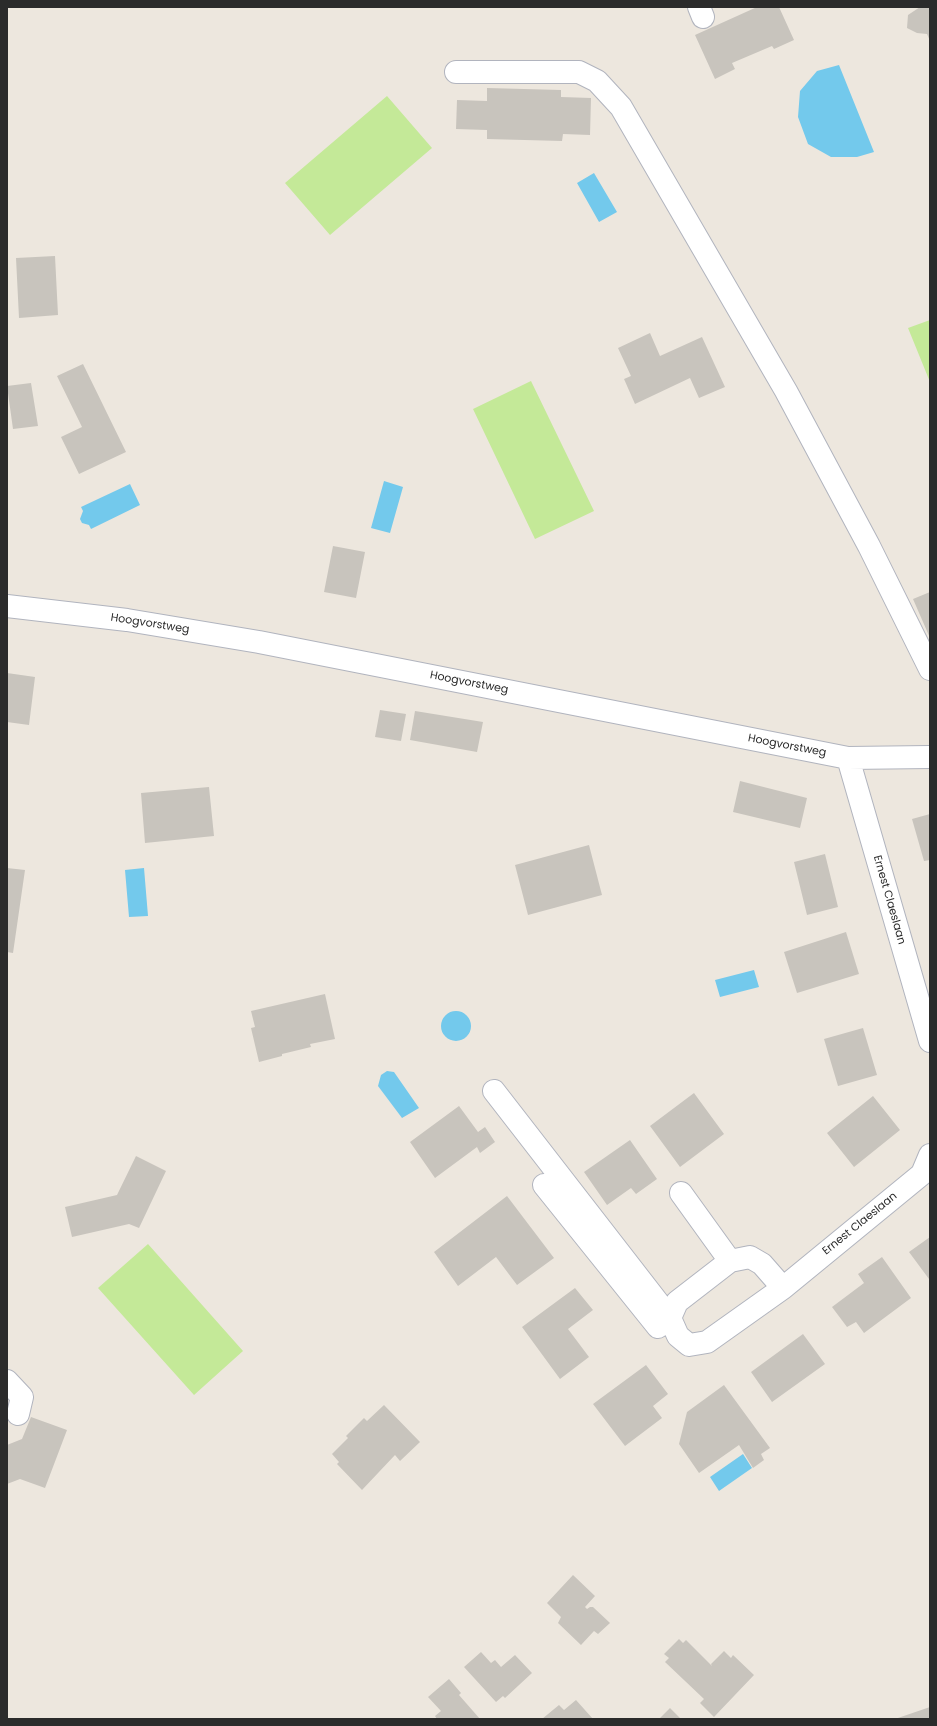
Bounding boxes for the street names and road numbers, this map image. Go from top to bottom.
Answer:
street label: Hoogvorstweg [110,611,190,637]
street label: Hoogvorstweg [429,669,509,697]
street label: Hoogvorstweg [747,732,827,760]
street label: Ernest Claeslaan [870,854,908,946]
street label: Ernest Claeslaan [820,1190,900,1258]

